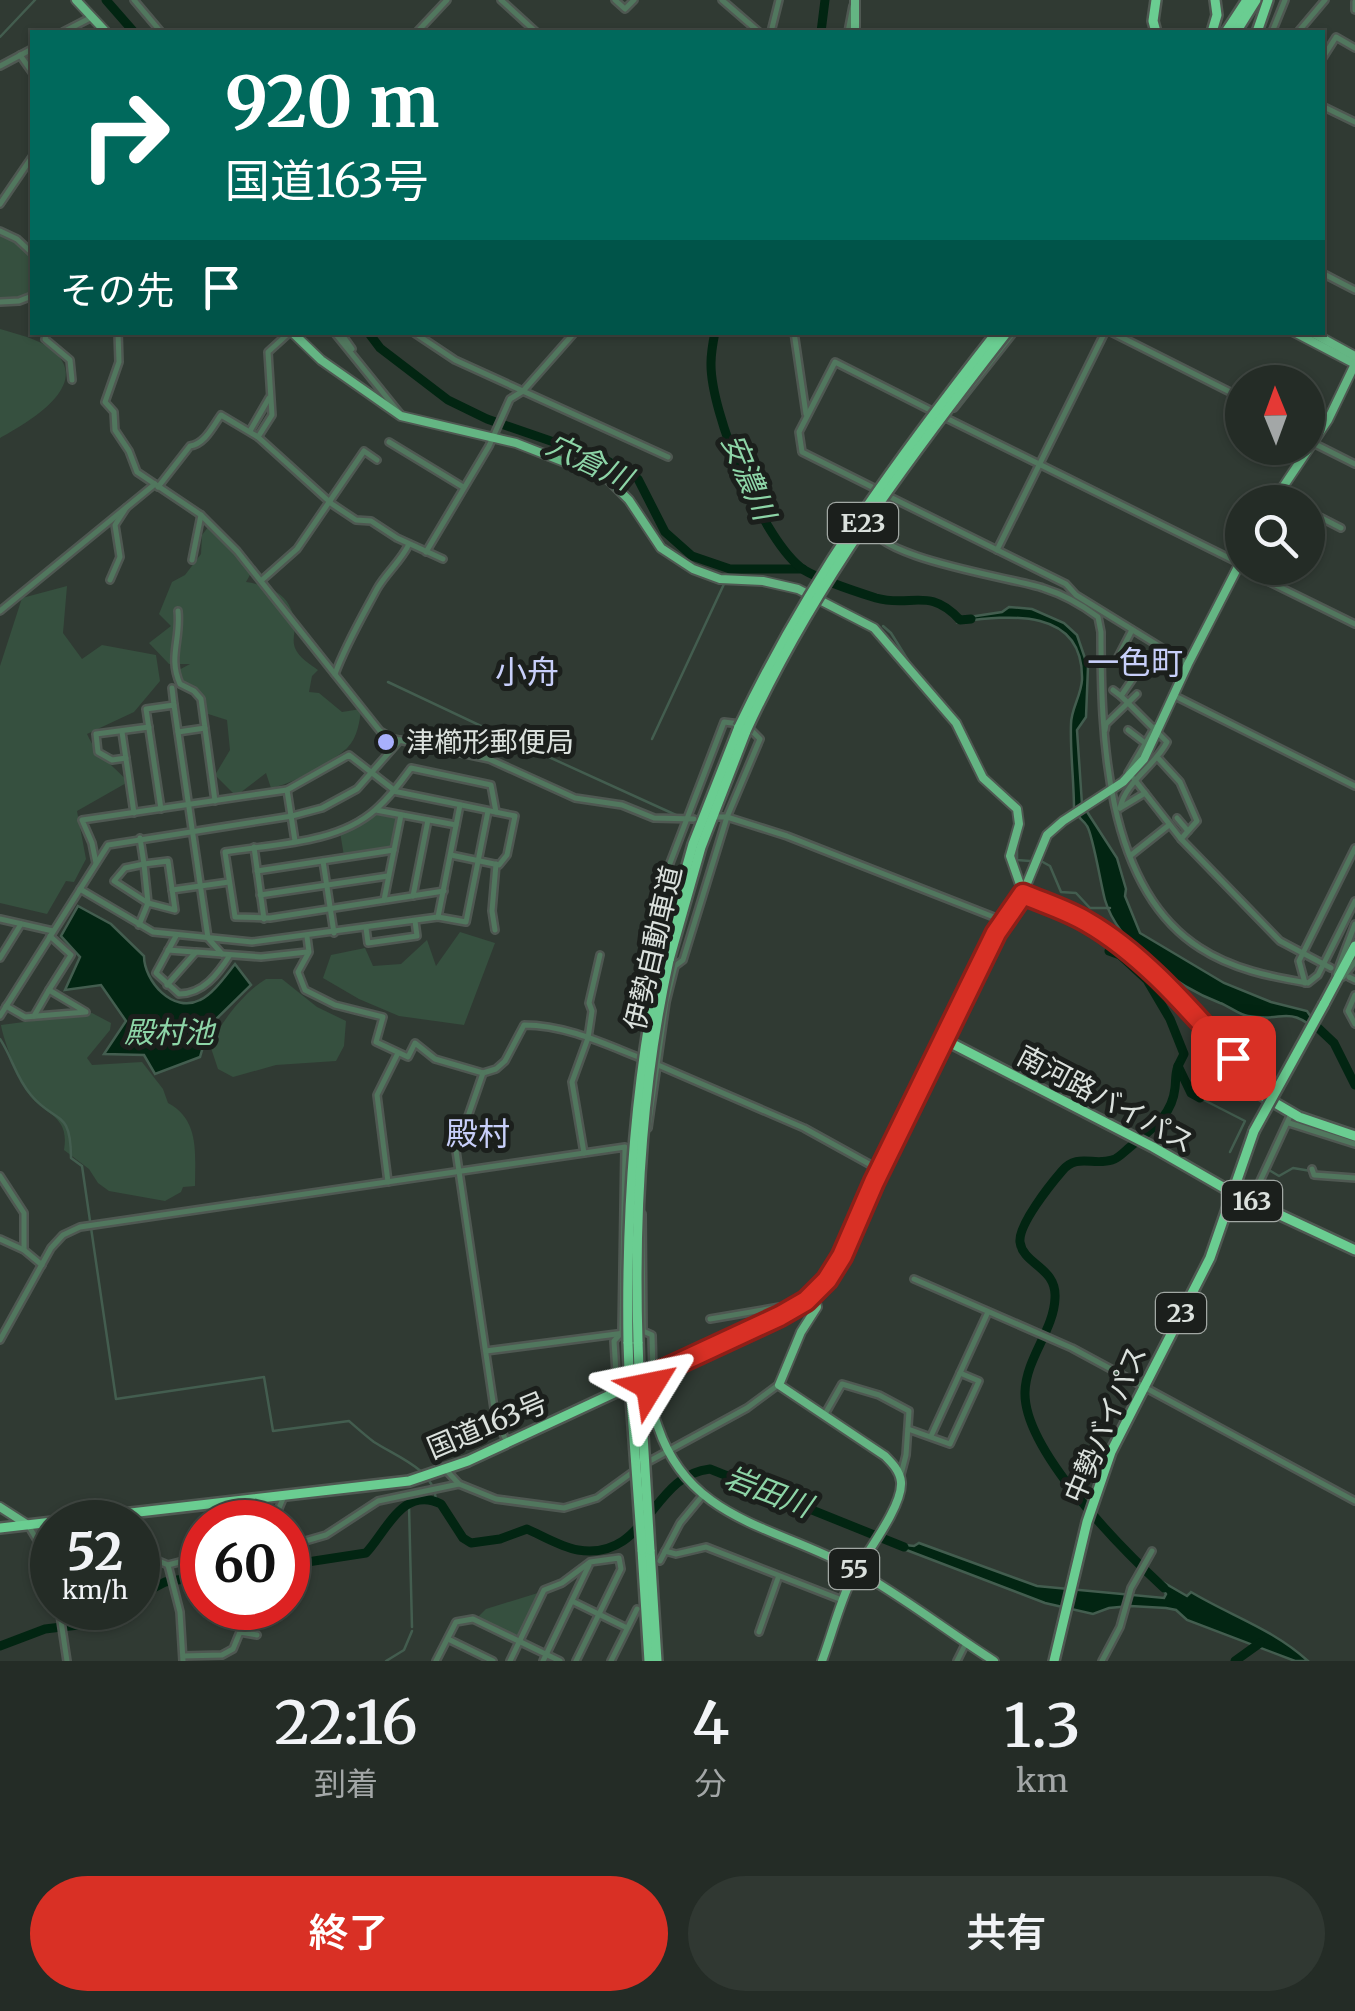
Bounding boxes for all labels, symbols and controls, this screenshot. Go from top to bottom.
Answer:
text: 920 m [225,58,440,146]
icon: right [60,70,190,200]
text: 国道163号 [225,153,429,209]
icon: arrive [194,260,249,315]
text: その先 [60,267,174,314]
north arrow [1225,365,1325,465]
map controls [1225,365,1325,585]
water label: 穴倉川 [541,425,641,499]
water label: 安濃川 [714,428,785,528]
button: search [1225,485,1325,585]
road number: E23 [828,503,898,543]
district label: 一色町 [1087,643,1183,683]
district label: 小舟 [495,652,559,692]
place label: 津櫛形郵便局 [406,724,574,760]
marker: 津櫛形郵便局 [375,731,397,753]
street label: 伊勢自動車道 [617,862,689,1034]
water label: 殿村池 [124,1013,217,1051]
pin [1191,1016,1276,1101]
icon: arrive [1206,1031,1261,1086]
street label: 南河路バイパス [1011,1037,1201,1161]
district label: 殿村 [446,1114,510,1154]
road number: 163 [1222,1181,1282,1221]
road number: 23 [1156,1293,1206,1333]
position arrow [598,1334,702,1438]
street label: 中勢バイパス [1056,1340,1154,1508]
street label: 国道163号 [422,1384,552,1466]
water label: 岩田川 [720,1457,820,1526]
speed limit sign: 60 [180,1500,310,1630]
text: 52 [67,1521,123,1584]
road number: 55 [829,1549,879,1589]
text: km/h [62,1574,128,1606]
text: 22:16 [274,1685,418,1760]
text: 4 [692,1685,729,1760]
text: 1.3 [1004,1688,1081,1763]
text: km [1016,1761,1068,1801]
text: 到着 [314,1764,378,1804]
text: 分 [695,1764,727,1804]
button: 終了 [30,1876,668,1991]
button: 共有 [688,1876,1325,1991]

